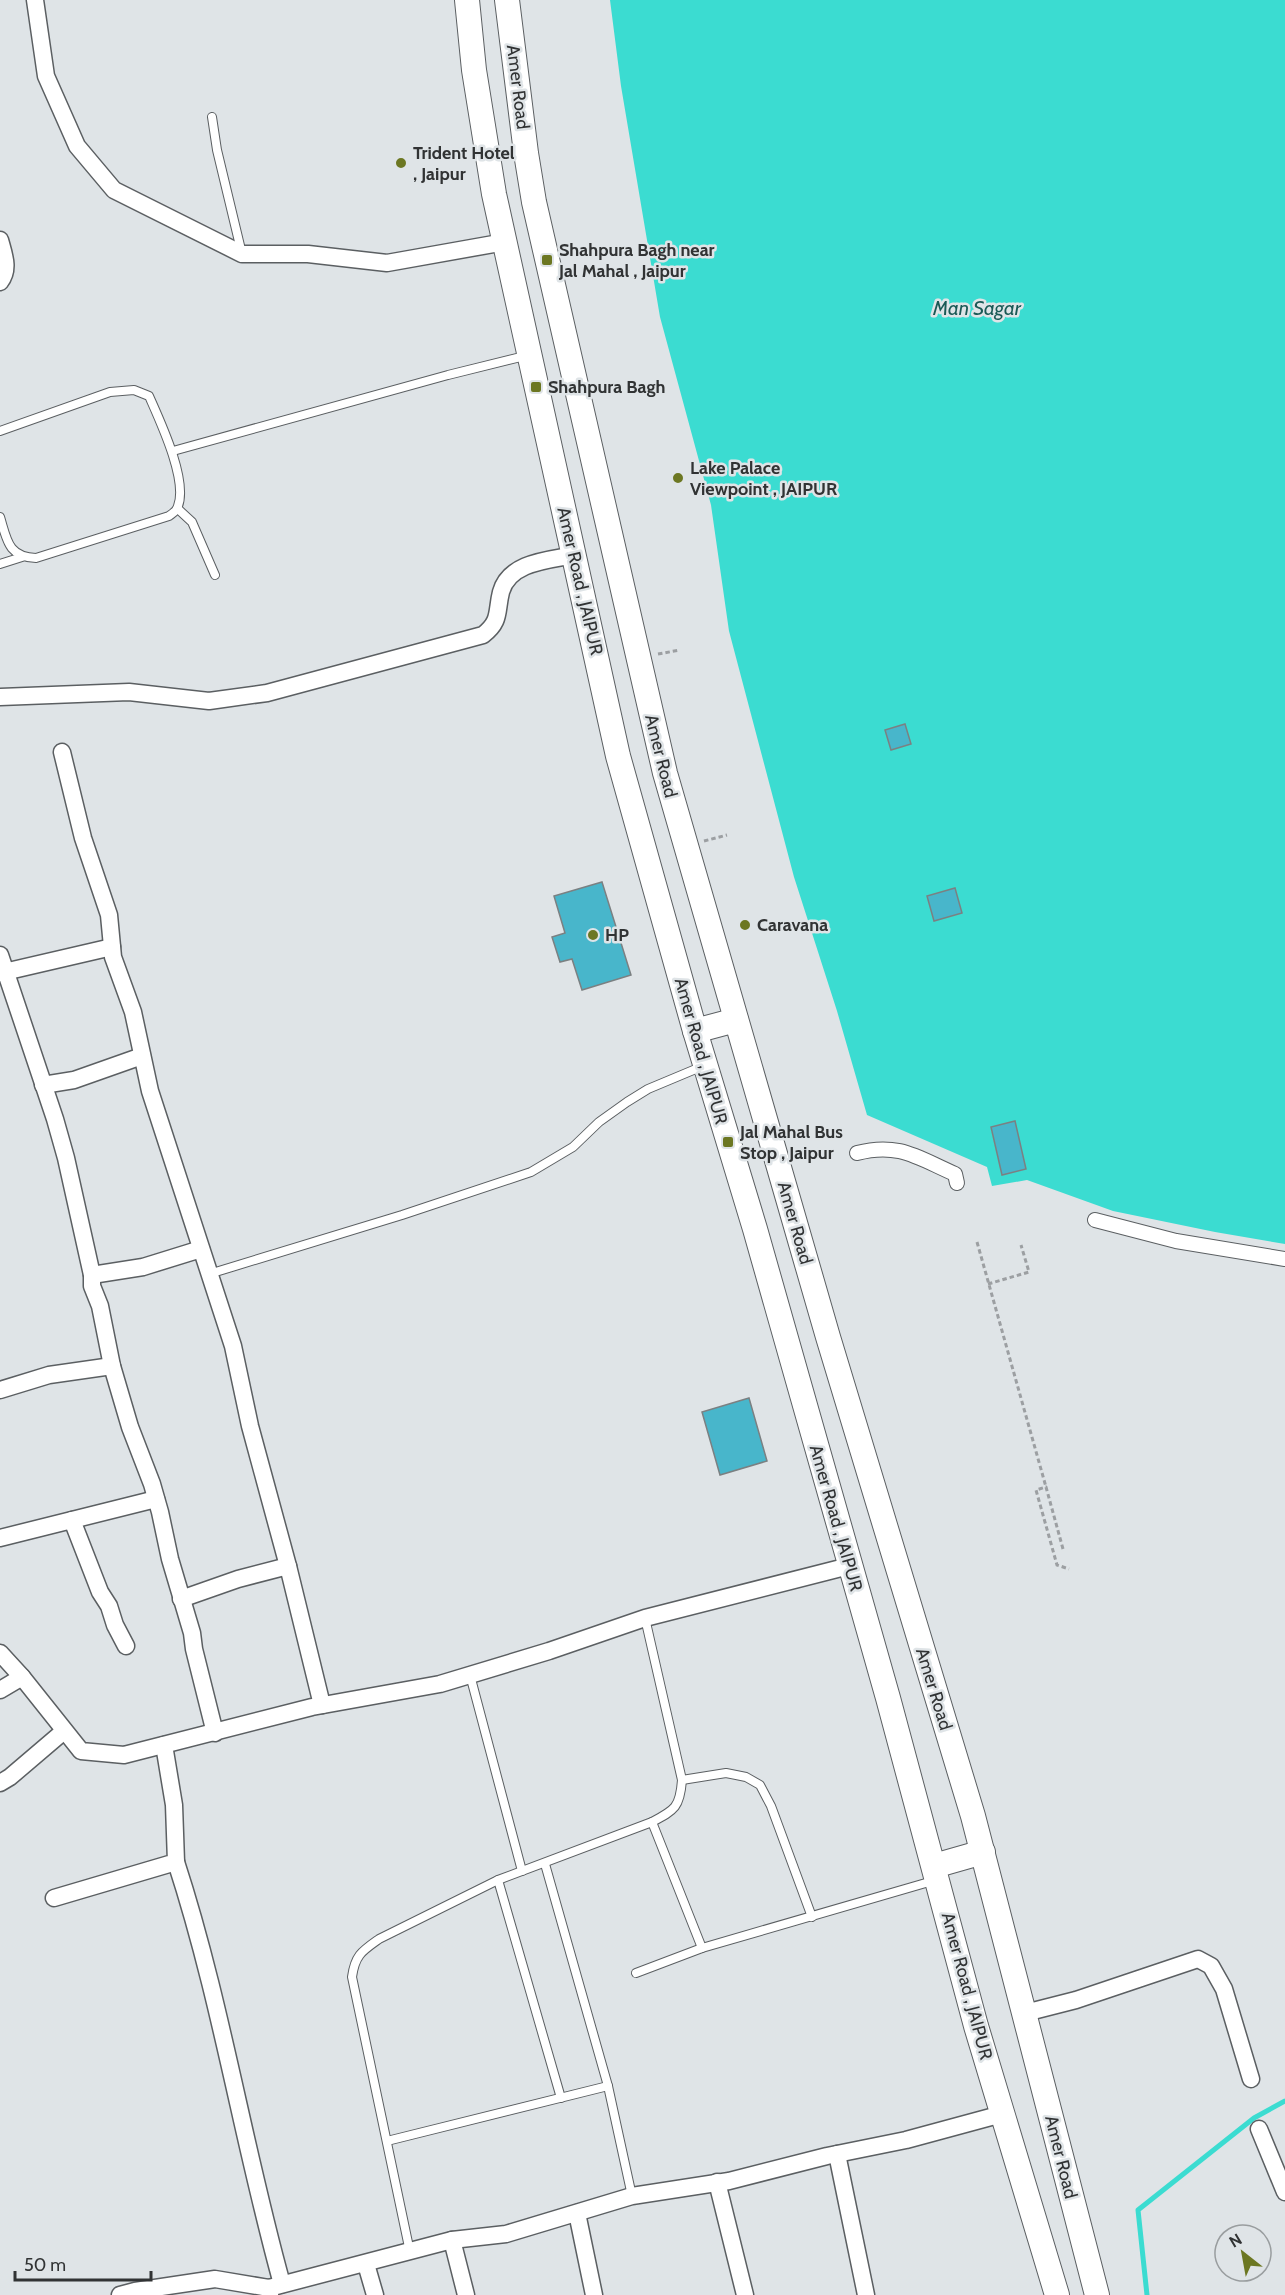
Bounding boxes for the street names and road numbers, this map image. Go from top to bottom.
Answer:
street label: Amer Road [502,44,534,130]
street label: Amer Road , JAIPUR [552,505,608,657]
street label: Amer Road [640,712,682,800]
street label: Amer Road , JAIPUR [670,975,732,1127]
street label: Amer Road [773,1179,817,1267]
street label: Amer Road , JAIPUR [805,1442,867,1594]
street label: Amer Road [911,1645,957,1733]
street label: Amer Road , JAIPUR [937,1910,997,2062]
street label: Amer Road [1040,2113,1082,2201]

